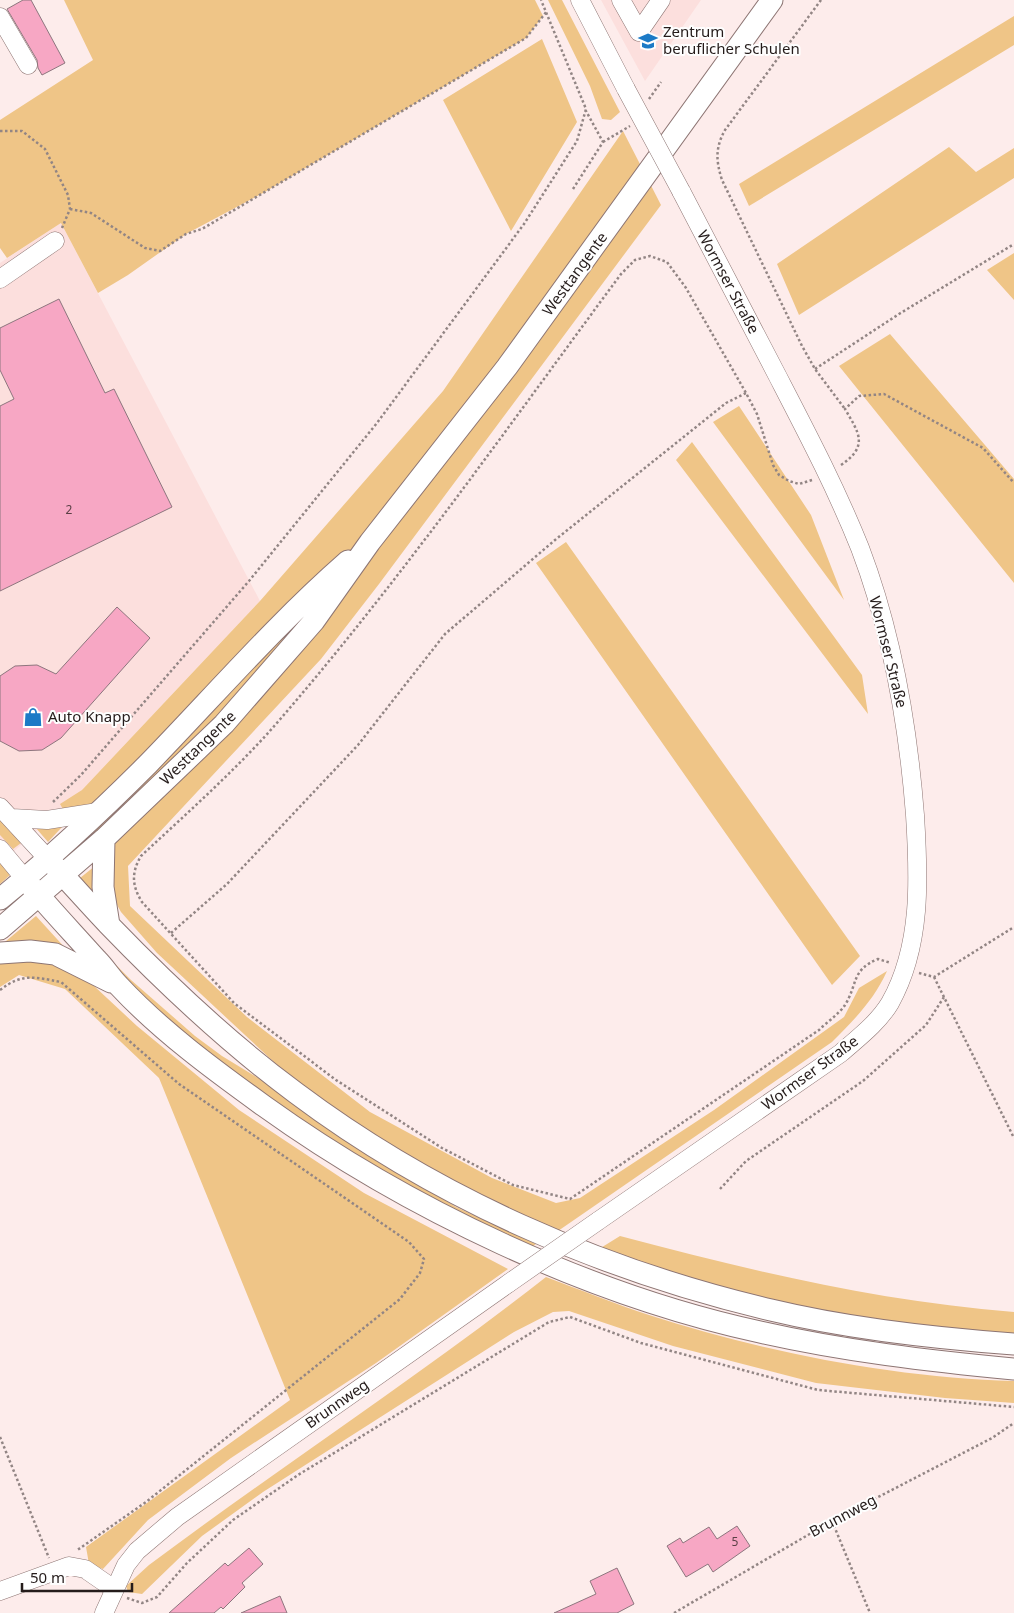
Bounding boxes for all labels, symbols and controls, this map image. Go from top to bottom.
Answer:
place label: Zentrum beruflicher Schulen [663,21,800,58]
school or university icon: Zentrum beruflicher Schulen [637,30,659,52]
street label: Wormser Straße [693,226,765,337]
street label: Westtangente [537,228,611,319]
house number: 2 [66,501,73,518]
street label: Wormser Straße [865,594,913,710]
shop icon: Auto Knapp [22,706,44,728]
place label: Auto Knapp [48,706,131,726]
street label: Westtangente [155,706,240,789]
street label: Wormser Straße [757,1030,862,1114]
street label: Brunnweg [301,1374,372,1432]
street label: Brunnweg [806,1489,880,1541]
house number: 5 [732,1533,739,1550]
scale bar [22,1560,132,1592]
text: 50 m [30,1567,65,1587]

